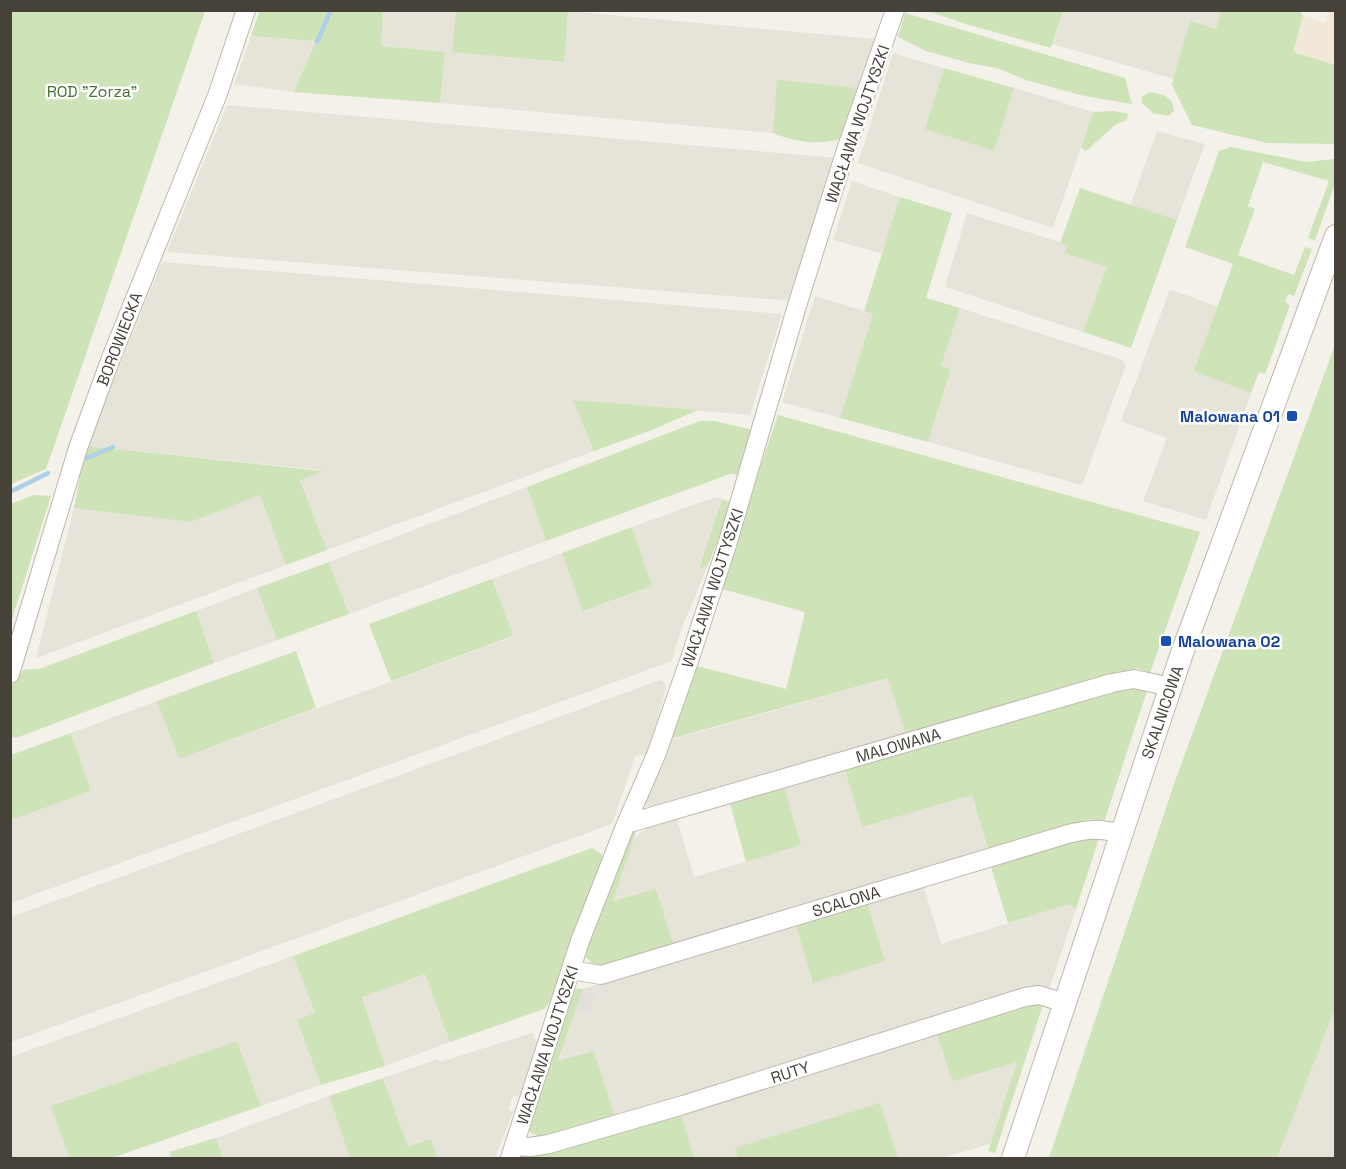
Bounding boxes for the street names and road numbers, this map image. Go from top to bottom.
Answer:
street label: WACŁAWA WOJTYSZKI [820,42,894,206]
street label: BOROWIECKA [92,289,147,389]
street label: WACŁAWA WOJTYSZKI [677,506,748,670]
street label: SKALNICOWA [1137,663,1188,762]
street label: MALOWANA [853,723,943,768]
street label: SCALONA [810,881,883,922]
street label: WACŁAWA WOJTYSZKI [512,963,583,1127]
street label: RUTY [768,1056,813,1089]

